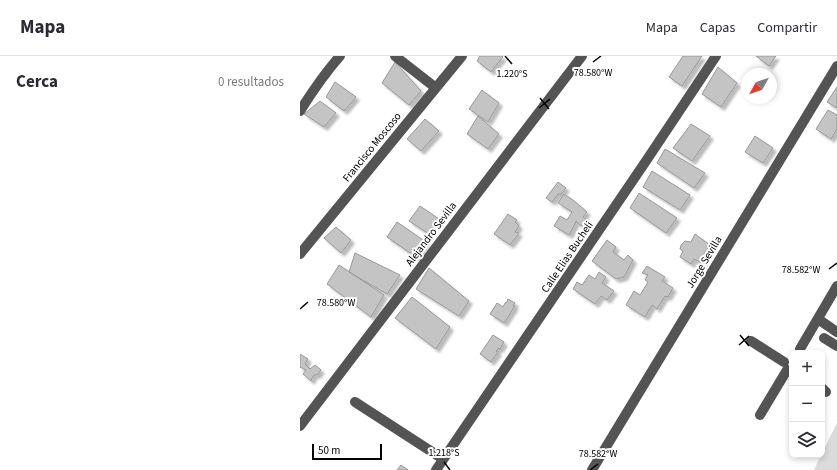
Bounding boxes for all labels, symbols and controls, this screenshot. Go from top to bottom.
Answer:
text: Mapa [20,14,65,41]
text: Mapa [646,18,678,38]
text: Capas [700,18,735,38]
text: Compartir [757,18,817,38]
text: 78.580°W [574,66,612,80]
text: 1.220°S [496,67,528,81]
north arrow [741,68,777,104]
text: Cerca [16,70,58,94]
text: 0 resultados [218,73,284,91]
street label: Francisco Moscoso [339,109,405,185]
street label: Alejandro Sevilla [402,199,460,269]
street label: Calle Elias Bucheli [538,218,596,296]
street label: Jorge Sevilla [683,233,725,291]
text: 78.582°W [782,263,820,277]
text: 78.580°W [317,296,355,310]
map controls [789,350,825,458]
button: + [789,350,825,386]
button: − [789,386,825,422]
button: layers [789,422,825,458]
scale bar [312,442,382,461]
text: 50 m [318,443,340,458]
text: 1.218°S [428,446,460,460]
text: 78.582°W [579,447,617,461]

